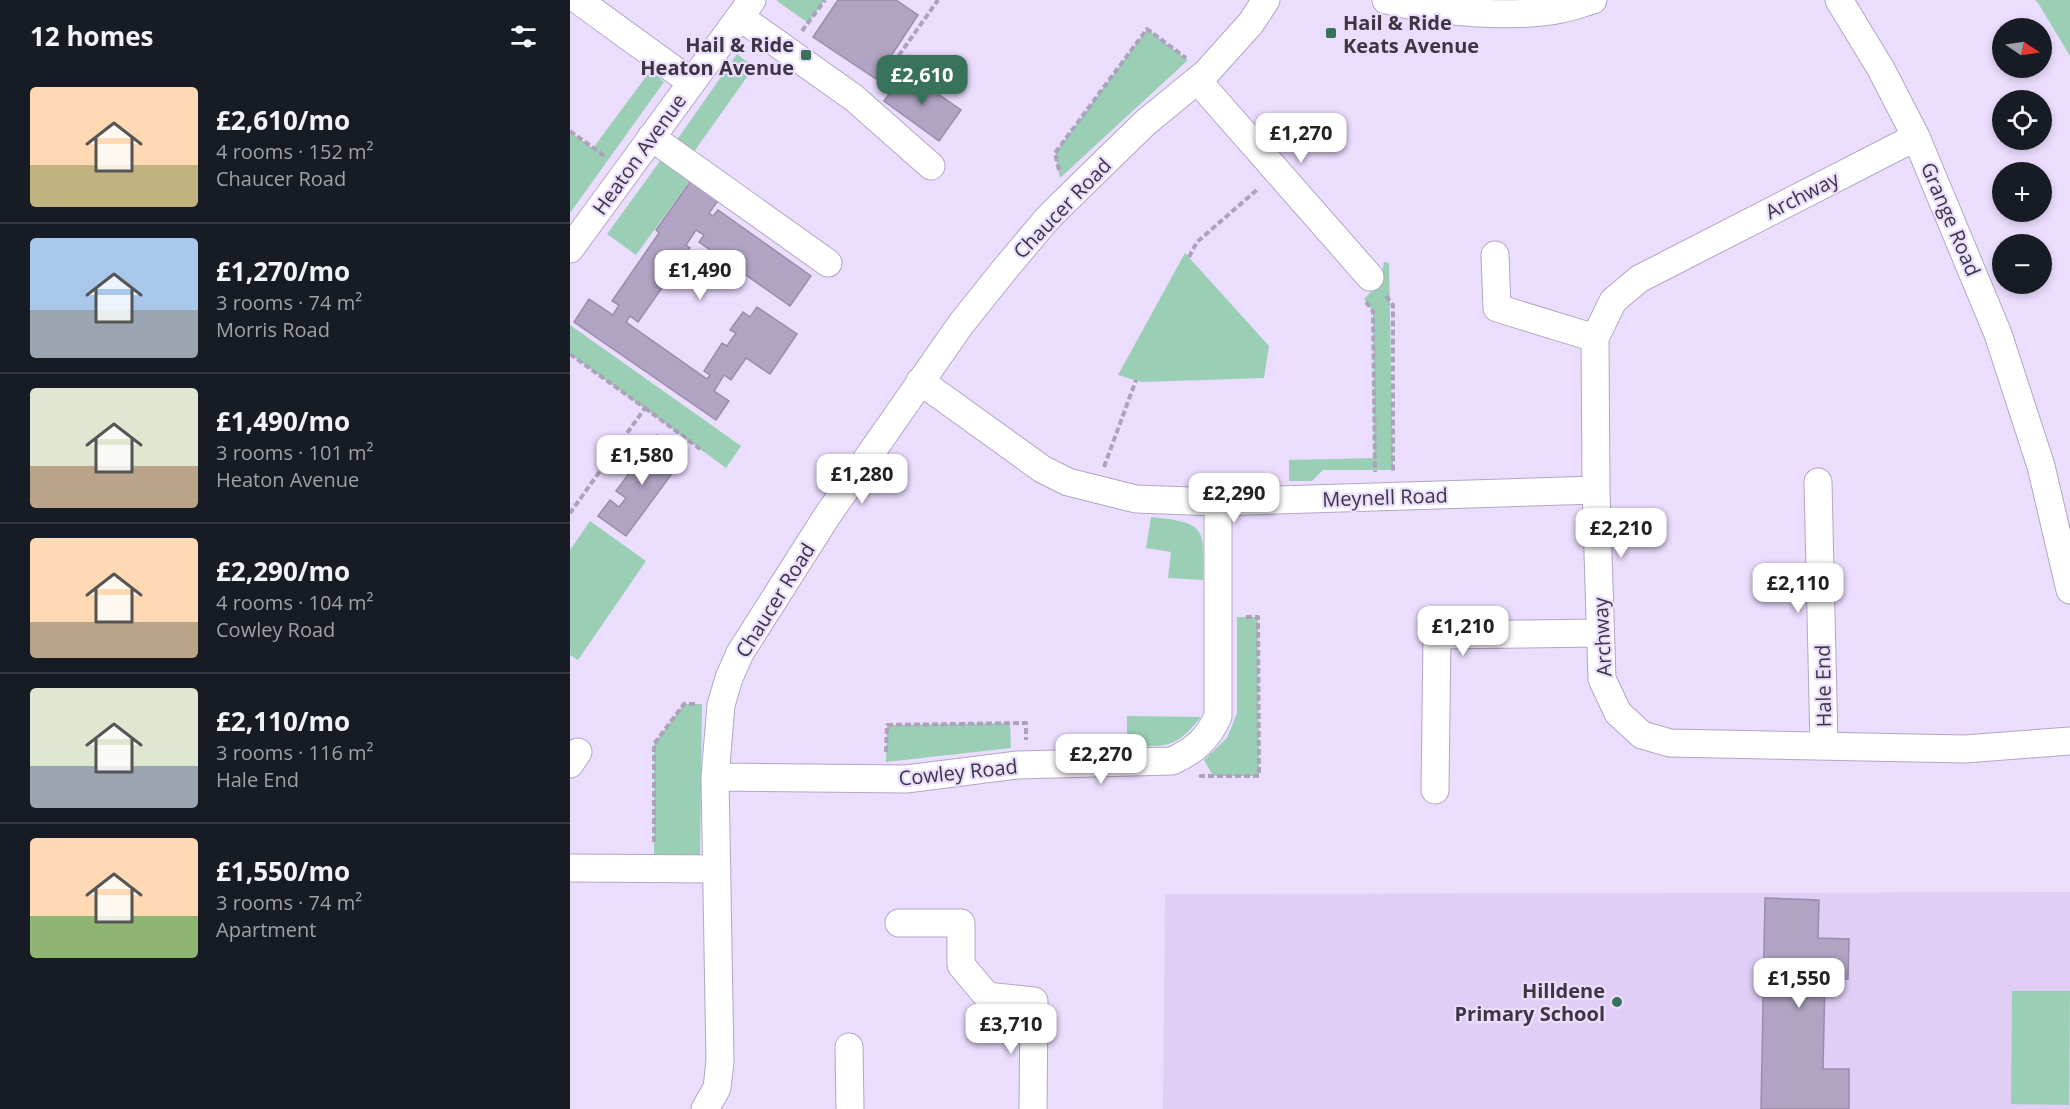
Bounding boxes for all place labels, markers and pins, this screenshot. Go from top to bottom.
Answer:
place label: Hail & Ride Keats Avenue [1343,9,1479,59]
marker: Hail & Ride Keats Avenue [1324,26,1338,40]
place label: Hail & Ride Heaton Avenue [640,31,794,81]
marker: Hail & Ride Heaton Avenue [799,48,813,62]
pin: £2,610 [873,55,971,106]
pin: £1,270 [1252,113,1350,164]
pin: £1,490 [651,250,749,301]
pin: £1,580 [593,435,691,486]
pin: £1,280 [813,454,911,505]
pin: £2,290 [1185,473,1283,524]
pin: £2,210 [1572,508,1670,559]
pin: £2,110 [1749,563,1847,614]
pin: £1,210 [1414,606,1512,657]
pin: £2,270 [1052,734,1150,785]
pin: £1,550 [1750,958,1848,1009]
place label: Hilldene Primary School [1455,977,1605,1027]
marker: Hilldene Primary School [1610,995,1624,1009]
pin: £3,710 [962,1004,1060,1055]

